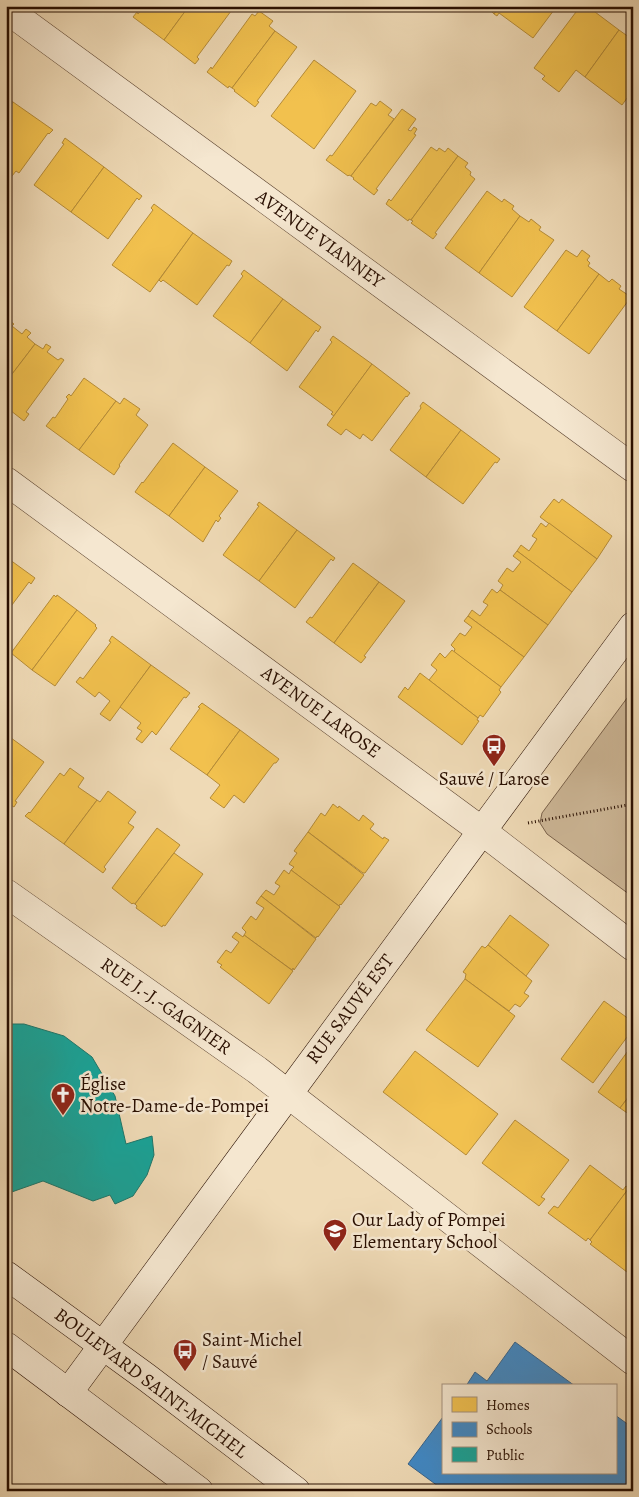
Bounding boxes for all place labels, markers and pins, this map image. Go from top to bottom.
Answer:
bus stop icon: Sauvé / Larose [481,733,507,767]
place label: Sauvé / Larose [439,766,549,792]
place label: Église Notre-Dame-de-Pompei [80,1071,269,1119]
church icon: Église Notre-Dame-de-Pompei [50,1082,76,1116]
place label: Our Lady of Pompei Elementary School [352,1207,506,1255]
school or university icon: Our Lady of Pompei Elementary School [322,1218,348,1252]
place label: Saint-Michel / Sauvé [202,1327,302,1375]
bus stop icon: Saint-Michel / Sauvé [172,1338,198,1372]

